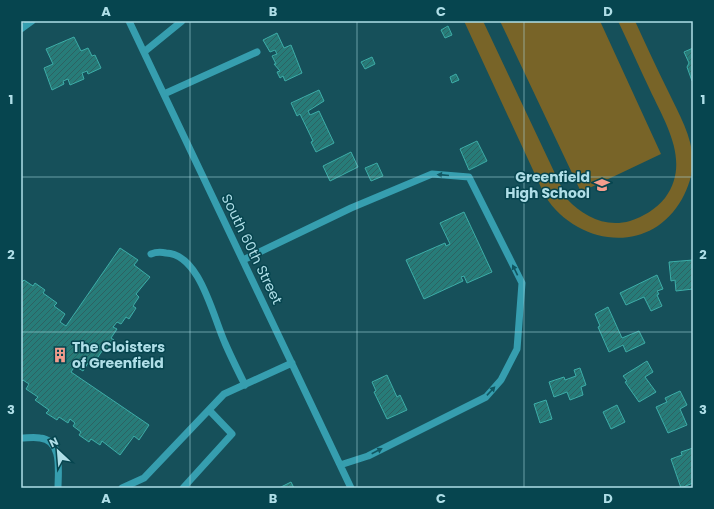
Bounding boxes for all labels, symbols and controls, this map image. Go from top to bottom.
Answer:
text: A [101,2,111,21]
text: B [269,2,278,21]
text: C [436,2,446,21]
text: D [603,2,613,21]
text: 1 [9,90,13,109]
text: 1 [701,90,705,109]
place label: Greenfield High School [505,167,590,203]
one-way arrow [437,171,449,178]
school or university icon: Greenfield High School [593,176,611,194]
street label: South 60th Street [217,191,287,307]
text: 2 [7,245,15,264]
text: 2 [699,245,707,264]
one-way arrow [512,264,518,276]
place label: The Cloisters of Greenfield [72,337,165,373]
building icon: The Cloisters of Greenfield [51,346,69,364]
one-way arrow [487,386,496,396]
text: 3 [7,400,15,419]
text: 3 [699,400,707,419]
north arrow [38,431,78,471]
text: N [46,433,61,451]
one-way arrow [371,448,383,454]
text: A [101,489,111,508]
text: B [269,489,278,508]
text: C [436,489,446,508]
text: D [603,489,613,508]

